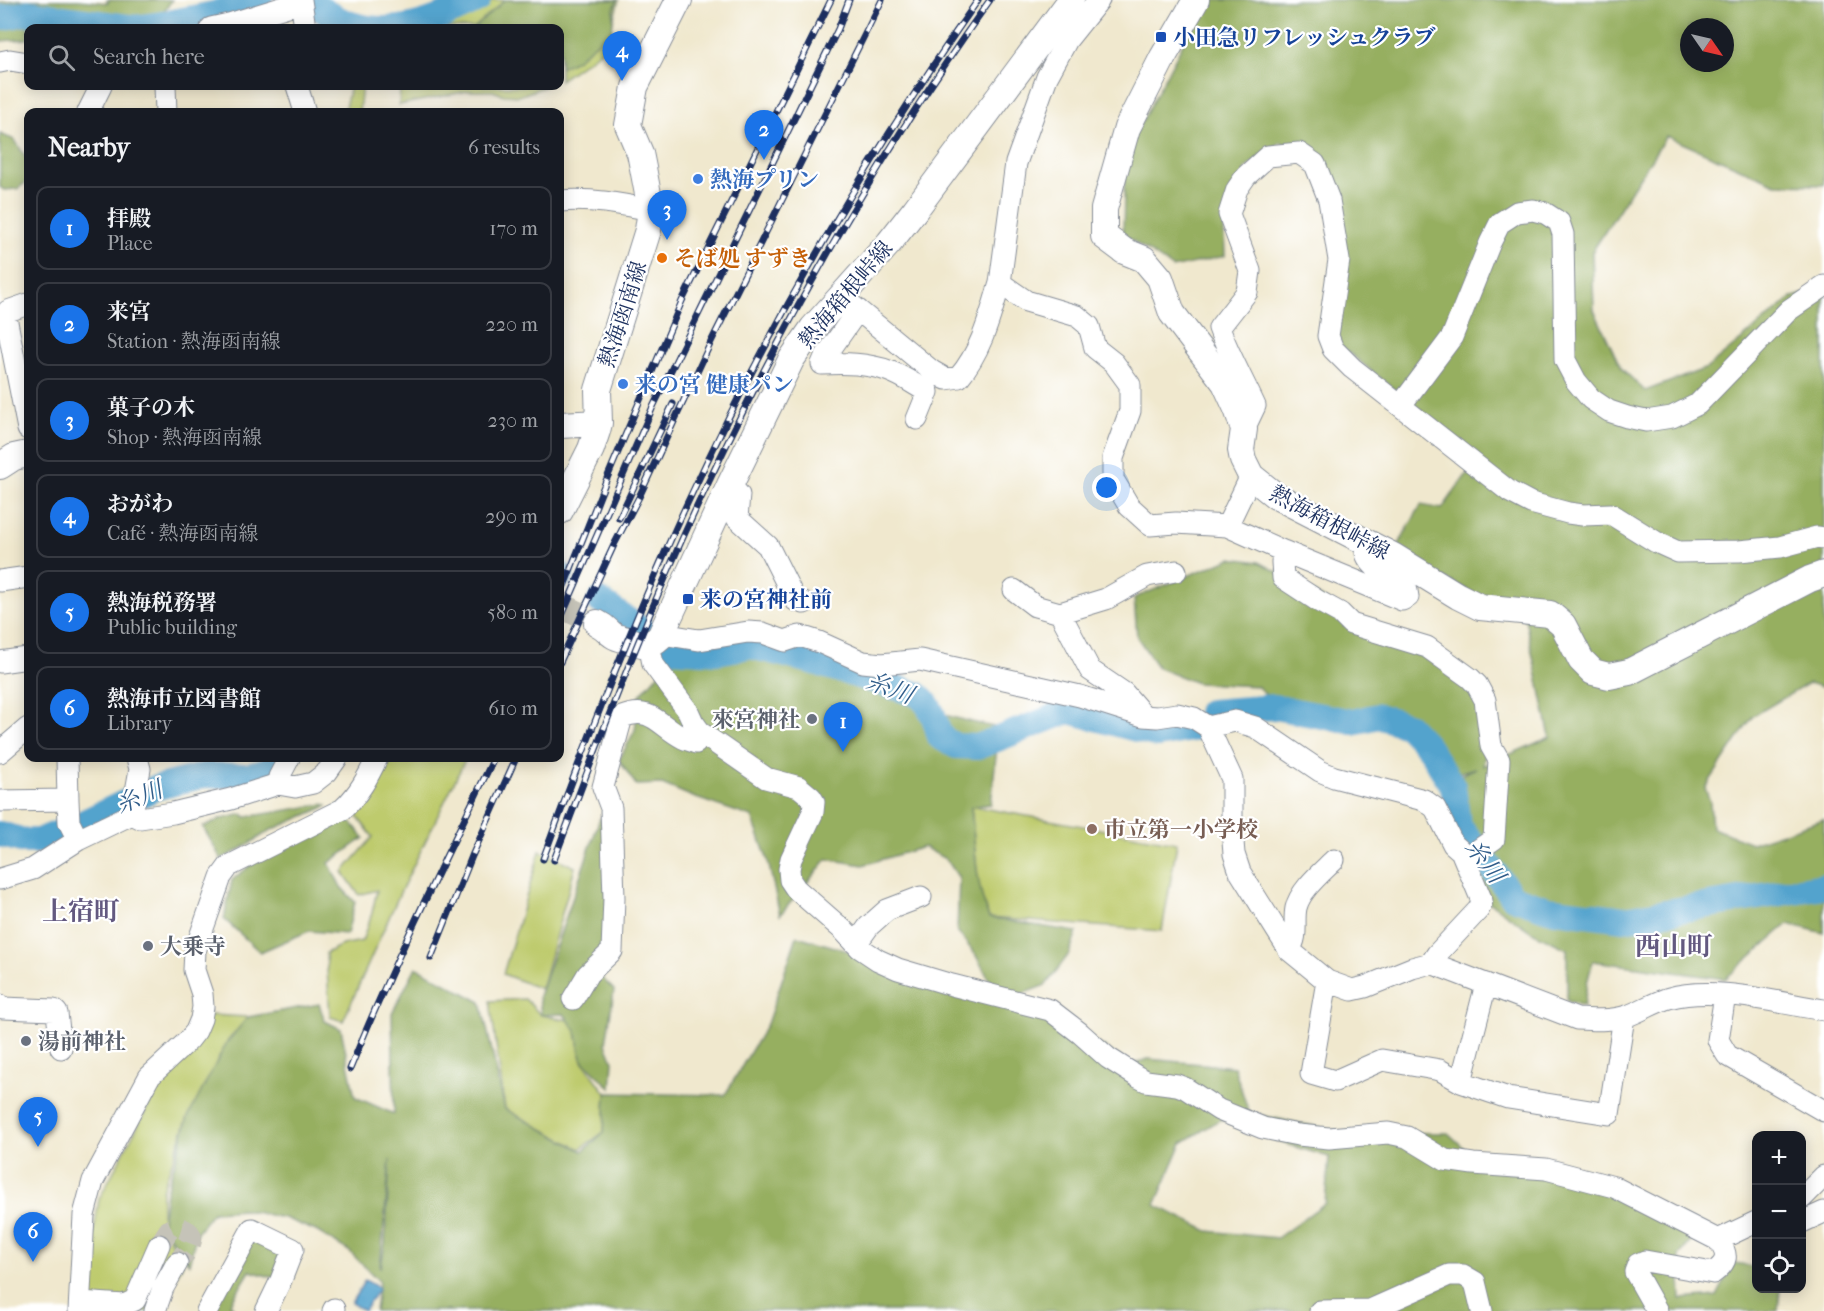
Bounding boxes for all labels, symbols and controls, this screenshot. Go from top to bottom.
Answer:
north arrow [1680,18,1734,72]
search box [24,24,564,90]
place label: 小田急リフレッシュクラブ [1173,25,1435,51]
marker: 小田急リフレッシュクラブ [1154,30,1168,44]
pin: 4 [602,32,642,81]
icon: search [45,41,78,74]
text: Search here [93,44,205,70]
pin: 2 [744,110,783,160]
text: Nearby [48,132,130,163]
text: 6 results [468,136,540,159]
place label: 熱海プリン [710,167,819,193]
marker: 熱海プリン [691,172,705,186]
pin: 3 [648,190,686,240]
text: 拝殿 [107,206,151,232]
text: 1 [66,217,73,240]
text: 170 m [489,217,538,240]
text: Place [107,232,153,255]
street label: 熱海箱根峠線 [793,236,898,354]
place label: そば処 すずき [674,246,811,272]
marker: そば処 すずき [655,251,669,265]
street label: 熱海函南線 [594,258,652,371]
text: 来宮 [107,299,151,325]
text: 2 [64,313,75,336]
text: 220 m [485,313,538,336]
text: Station · 熱海函南線 [107,330,281,353]
place label: 来の宮 健康パン [635,372,794,398]
marker: 来の宮 健康パン [616,377,630,391]
text: 菓子の木 [107,395,195,421]
text: 3 [65,409,74,432]
text: 230 m [488,409,538,432]
text: Shop · 熱海函南線 [107,426,262,449]
your location [1092,473,1121,502]
street label: 熱海箱根峠線 [1265,480,1394,565]
text: おがわ [107,491,173,517]
text: 4 [64,505,75,528]
text: 290 m [485,505,538,528]
text: Café · 熱海函南線 [107,522,259,545]
place label: 来の宮神社前 [700,587,832,613]
text: 熱海税務署 [107,590,217,616]
marker: 来の宮神社前 [681,592,695,606]
text: 5 [65,601,74,624]
text: 580 m [487,601,538,624]
text: Public building [107,616,237,639]
water label: 糸川 [863,667,920,710]
text: 熱海市立図書館 [107,686,261,712]
text: 6 [64,697,75,720]
text: 610 m [488,697,538,720]
pin: 1 [824,702,862,752]
place label: 來宮神社 [712,707,800,733]
text: Library [107,712,172,735]
marker: 來宮神社 [805,712,819,726]
water label: 糸川 [112,774,169,819]
place label: 市立第一小学校 [1104,817,1258,843]
marker: 市立第一小学校 [1085,822,1099,836]
water label: 糸川 [1459,833,1512,891]
district label: 上宿町 [42,896,120,927]
district label: 西山町 [1635,931,1713,962]
place label: 大乗寺 [160,934,226,960]
marker: 大乗寺 [141,939,155,953]
place label: 湯前神社 [38,1029,126,1055]
marker: 湯前神社 [19,1034,33,1048]
pin: 5 [18,1098,57,1147]
map controls [1752,1131,1806,1293]
button: + [1752,1131,1806,1185]
button: − [1752,1185,1806,1239]
pin: 6 [14,1212,52,1262]
button: locate [1752,1239,1806,1293]

